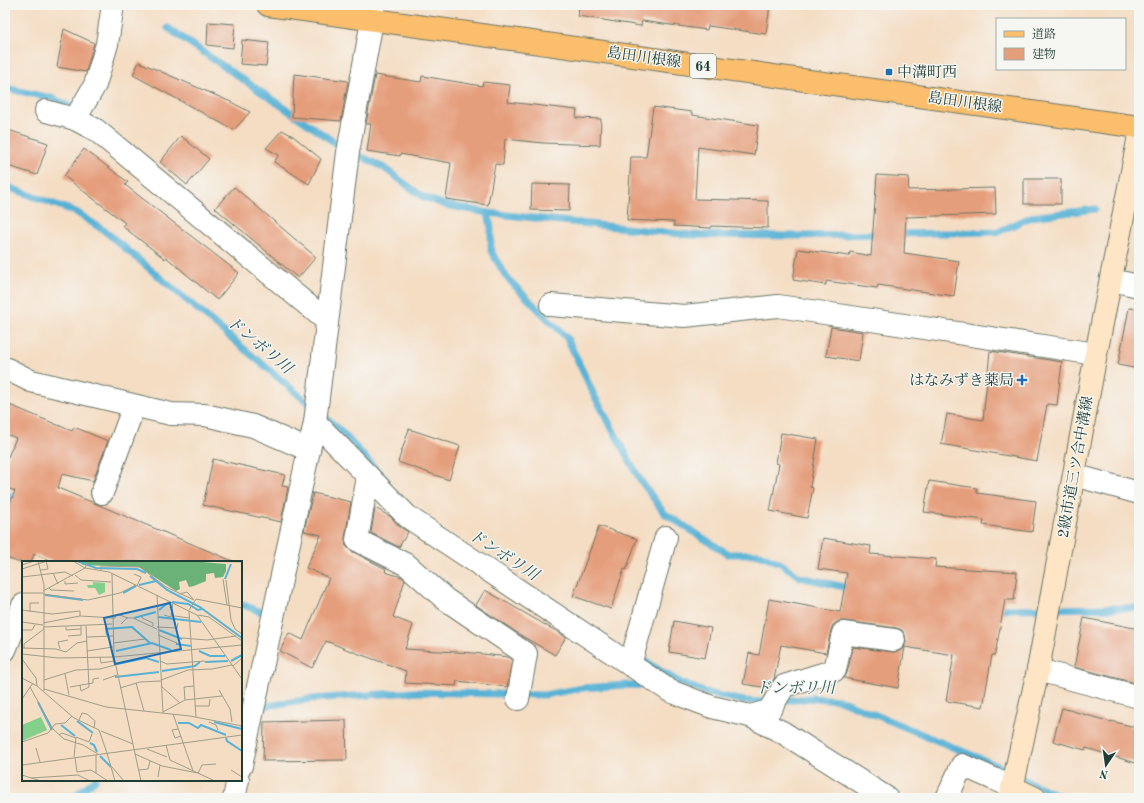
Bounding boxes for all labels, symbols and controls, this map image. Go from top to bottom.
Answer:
legend [996,18,1126,70]
text: 道路 [1032,27,1056,41]
street label: 島田川根線 [606,44,682,71]
text: 建物 [1032,47,1056,61]
road number: 64 [690,54,716,78]
place label: 中溝町西 [897,64,957,81]
marker: 中溝町西 [884,67,894,77]
street label: 島田川根線 [927,89,1003,116]
water label: ドンボリ川 [223,313,297,379]
place label: はなみずき薬局 [909,372,1014,389]
marker: はなみずき薬局 [1017,375,1027,385]
street label: 2級市道三ツ合中溝線 [1055,395,1096,539]
water label: ドンボリ川 [465,526,543,585]
inset map [22,561,242,781]
water label: ドンボリ川 [755,680,837,697]
north arrow [1086,745,1126,785]
text: N [1098,767,1109,780]

